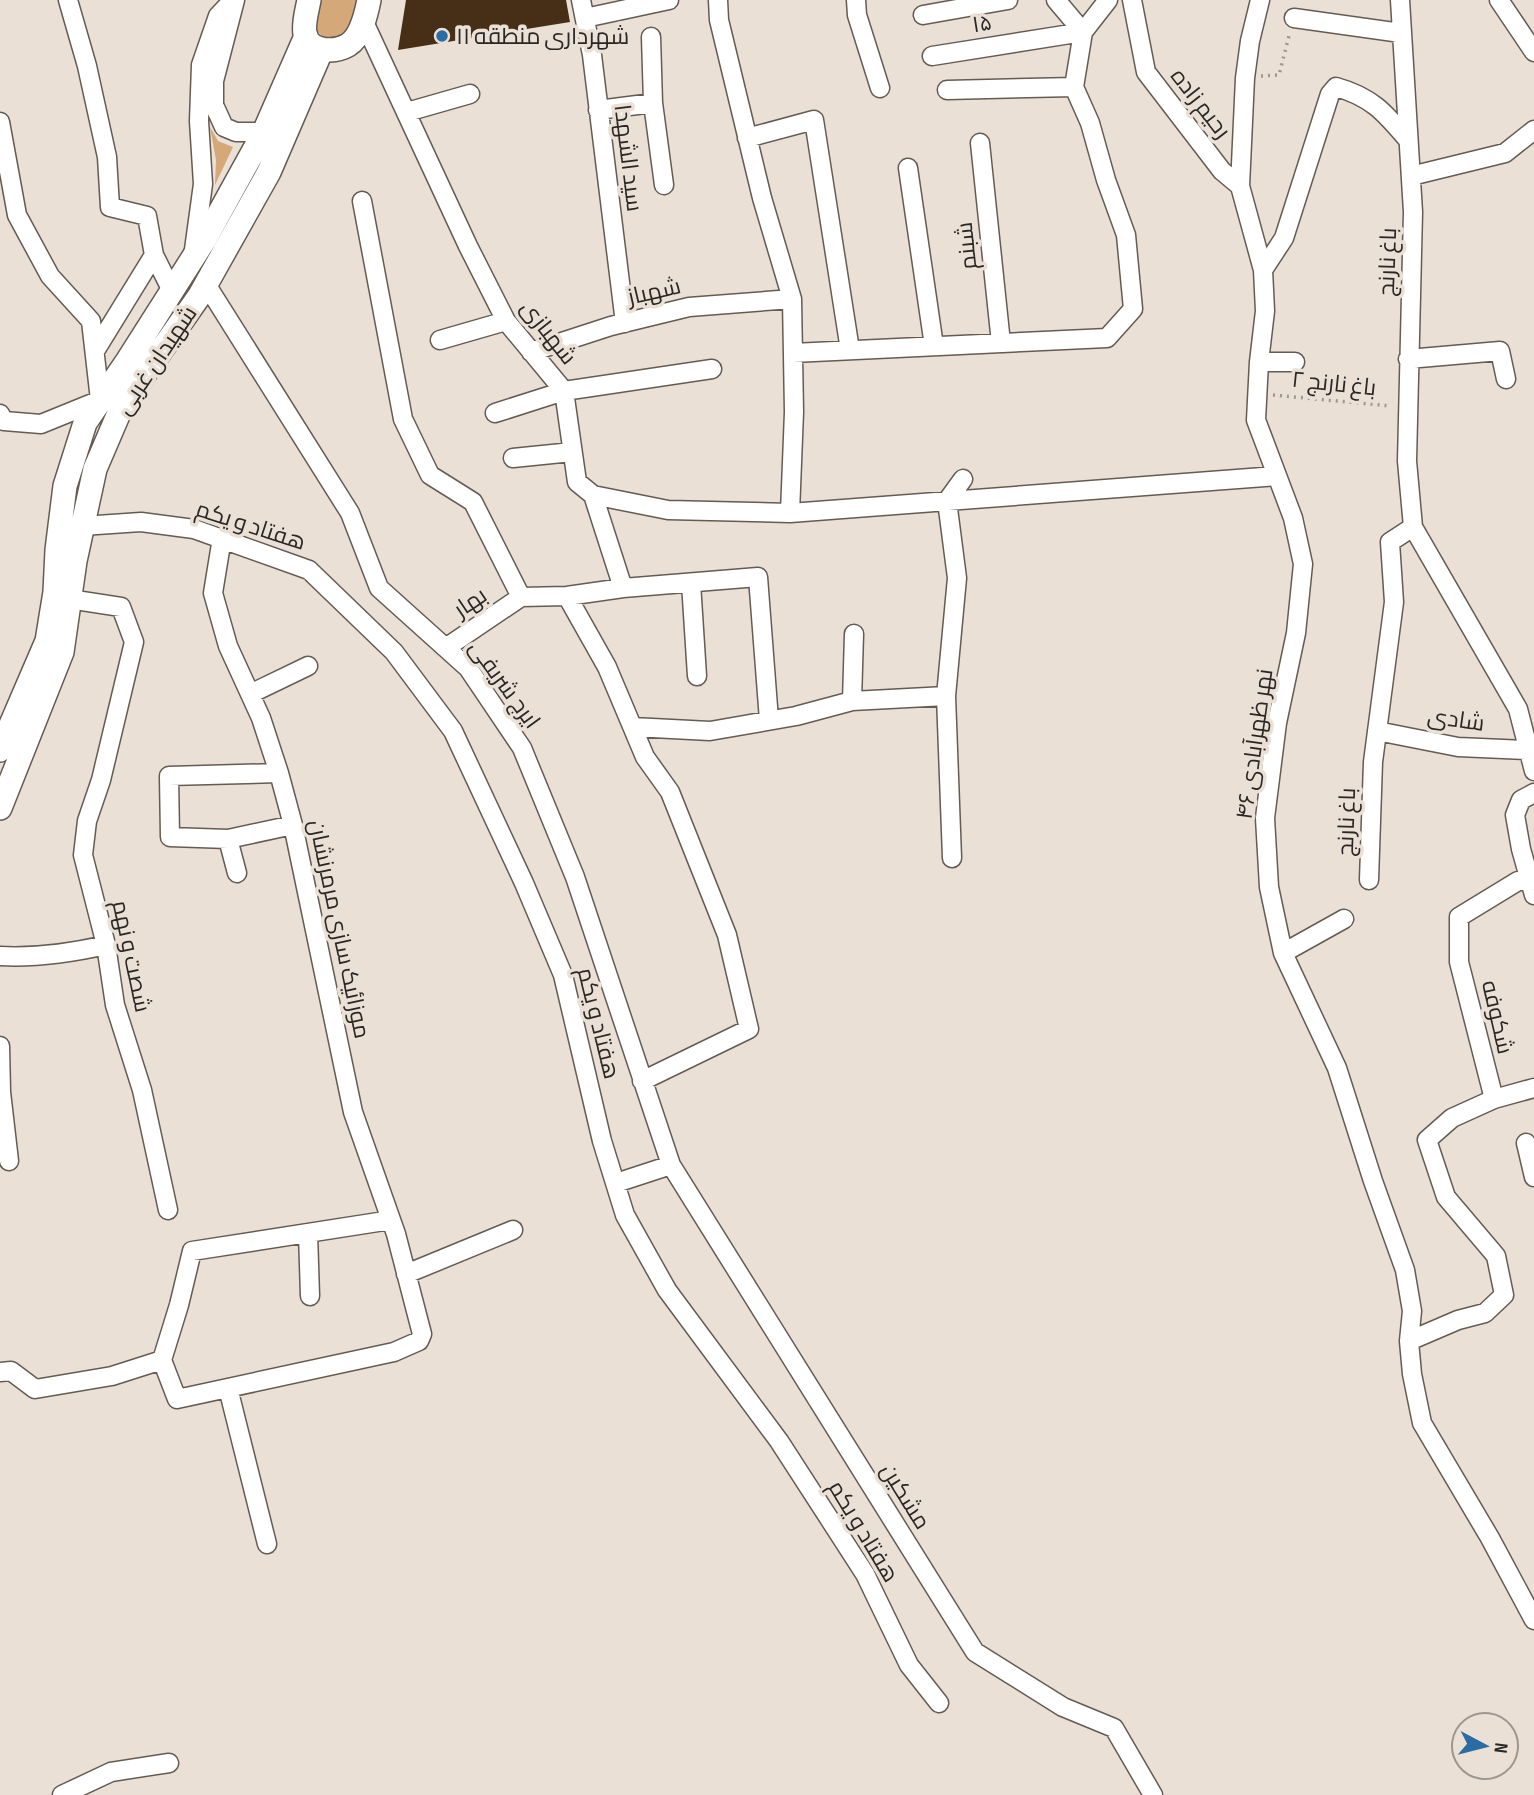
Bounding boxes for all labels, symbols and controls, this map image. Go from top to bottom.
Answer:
street label: ۱۵ [970,9,994,39]
place label: شهرداری منطقه ۱۱ [456,23,629,51]
marker: شهرداری منطقه ۱۱ [434,28,450,44]
street label: رحیم زاده [1163,63,1236,145]
street label: سید الشهدا [608,103,648,213]
street label: شبنم [951,221,984,271]
street label: باغ نارنج [1373,227,1404,297]
street label: شهباز [623,272,684,312]
street label: شهبازی [514,295,582,371]
street label: شهیدان غربی [110,301,204,420]
street label: باغ نارنج ۲ [1290,366,1377,403]
street label: هفتاد و یکم [192,495,309,558]
street label: بهار [447,582,493,625]
street label: ایرج شریفی [462,635,546,735]
street label: نهر ظهرآبادی ۴۶ [1231,667,1279,821]
street label: شادی [1425,702,1486,738]
street label: باغ نارنج [1332,787,1363,857]
street label: موزائیک سازی مرمرنشان [302,817,376,1041]
street label: شصت و نهم [105,898,157,1015]
street label: هفتاد و یکم [570,965,625,1082]
street label: شکوفه [1475,978,1519,1057]
street label: مشکین [874,1458,936,1535]
street label: هفتاد و یکم [821,1475,904,1588]
north arrow [1450,1711,1520,1781]
text: N [1488,1741,1512,1754]

